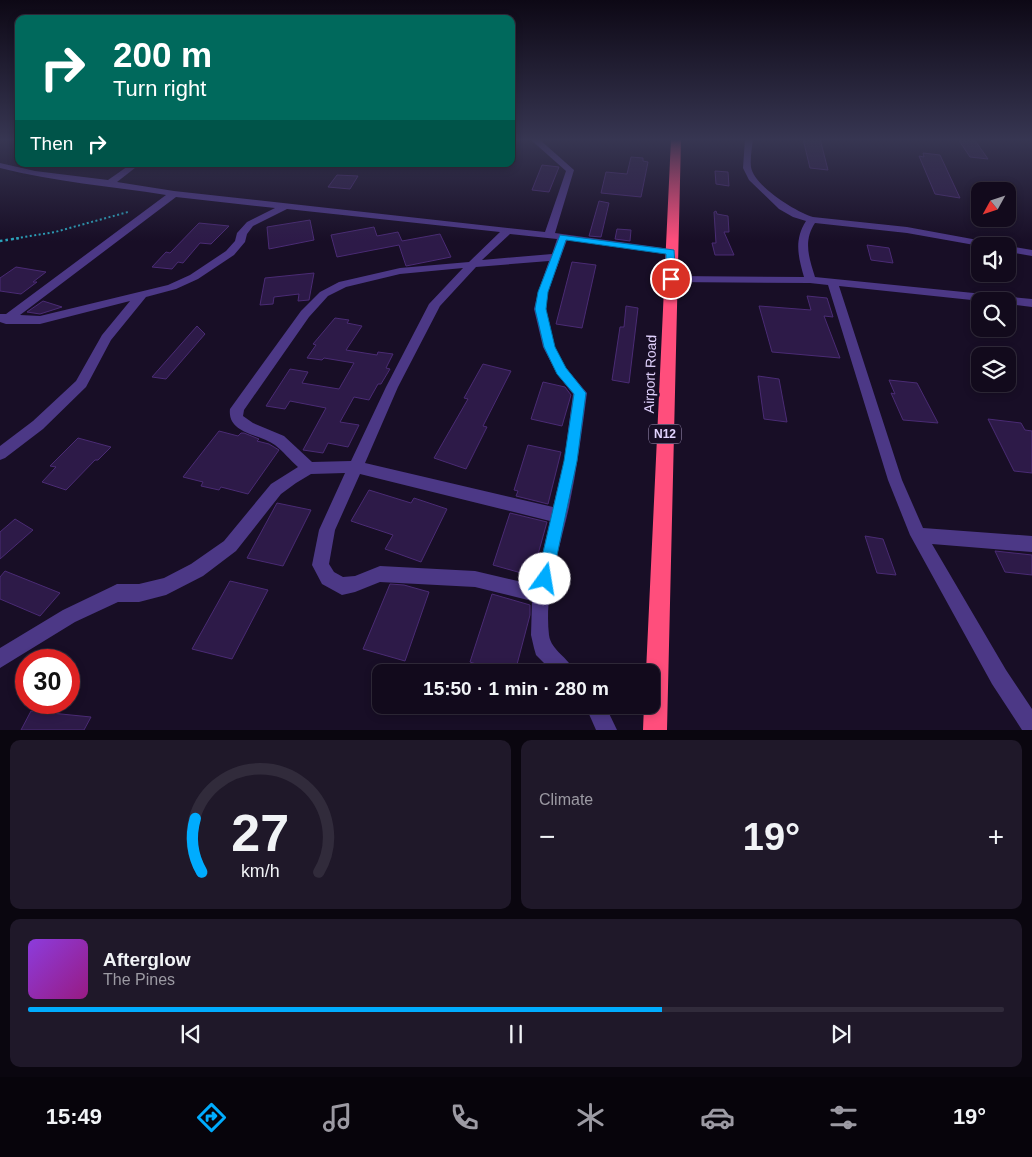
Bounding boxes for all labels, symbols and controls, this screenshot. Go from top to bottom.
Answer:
icon: right [30,35,95,100]
text: 200 m [113,35,212,74]
text: Turn right [113,76,206,101]
icon: right [83,130,111,158]
text: Then [30,133,73,154]
north arrow [971,182,1016,228]
map controls [971,182,1016,392]
button: sound [971,237,1016,282]
pin [650,258,692,300]
icon: arrive [657,265,685,293]
button: search [971,292,1016,337]
street label: Airport Road [641,334,659,414]
button: layers [971,347,1016,392]
road number: N12 [649,424,681,444]
position arrow [518,552,570,604]
speed limit sign: 30 [15,649,80,714]
text: 15:50 · 1 min · 280 m [423,678,609,699]
text: Climate [539,791,593,808]
text: 27 [232,804,289,862]
text: 19° [743,816,800,858]
text: − [539,821,555,852]
text: + [988,821,1004,852]
text: km/h [241,861,280,881]
text: Afterglow [103,949,191,970]
text: The Pines [103,971,175,988]
icon: previous [177,1020,205,1048]
icon: pause [502,1020,530,1048]
icon: next [827,1020,855,1048]
icon: directions [194,1100,229,1135]
icon: music [320,1100,355,1135]
icon: phone [447,1100,482,1135]
icon: climate [573,1100,608,1135]
icon: car [700,1100,735,1135]
icon: filters [826,1100,861,1135]
text: 15:49 [46,1104,102,1129]
text: 19° [953,1104,986,1129]

